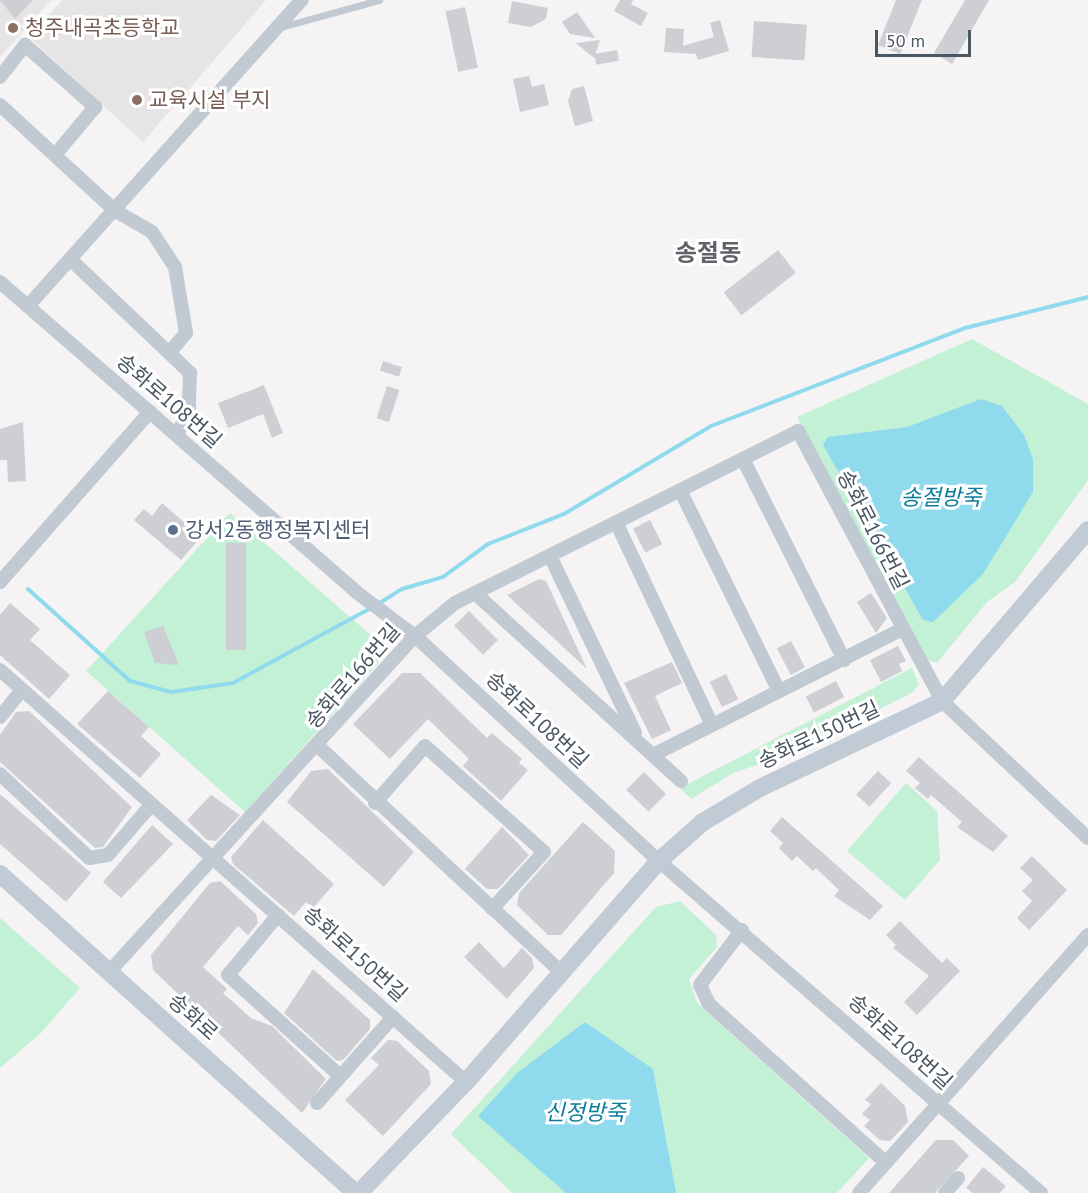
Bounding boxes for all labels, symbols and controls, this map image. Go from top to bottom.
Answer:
place label: 청주내곡초등학교 [25,15,180,41]
scale bar [878,18,974,56]
marker: 청주내곡초등학교 [6,21,20,35]
text: 50 m [886,29,925,52]
place label: 교육시설 부지 [149,87,271,113]
marker: 교육시설 부지 [130,93,144,107]
district label: 송절동 [675,239,741,267]
street label: 송화로108번길 [111,349,227,453]
street label: 송화로166번길 [832,466,914,594]
water label: 송절방죽 [901,485,981,511]
place label: 강서2동행정복지센터 [185,517,370,543]
marker: 강서2동행정복지센터 [166,523,180,537]
street label: 송화로166번길 [301,618,405,734]
street label: 송화로108번길 [481,666,593,774]
street label: 송화로150번길 [754,696,884,774]
street label: 송화로150번길 [298,901,412,1007]
street label: 송화로 [163,988,223,1046]
street label: 송화로108번길 [843,989,957,1095]
water label: 신정방죽 [545,1100,625,1126]

